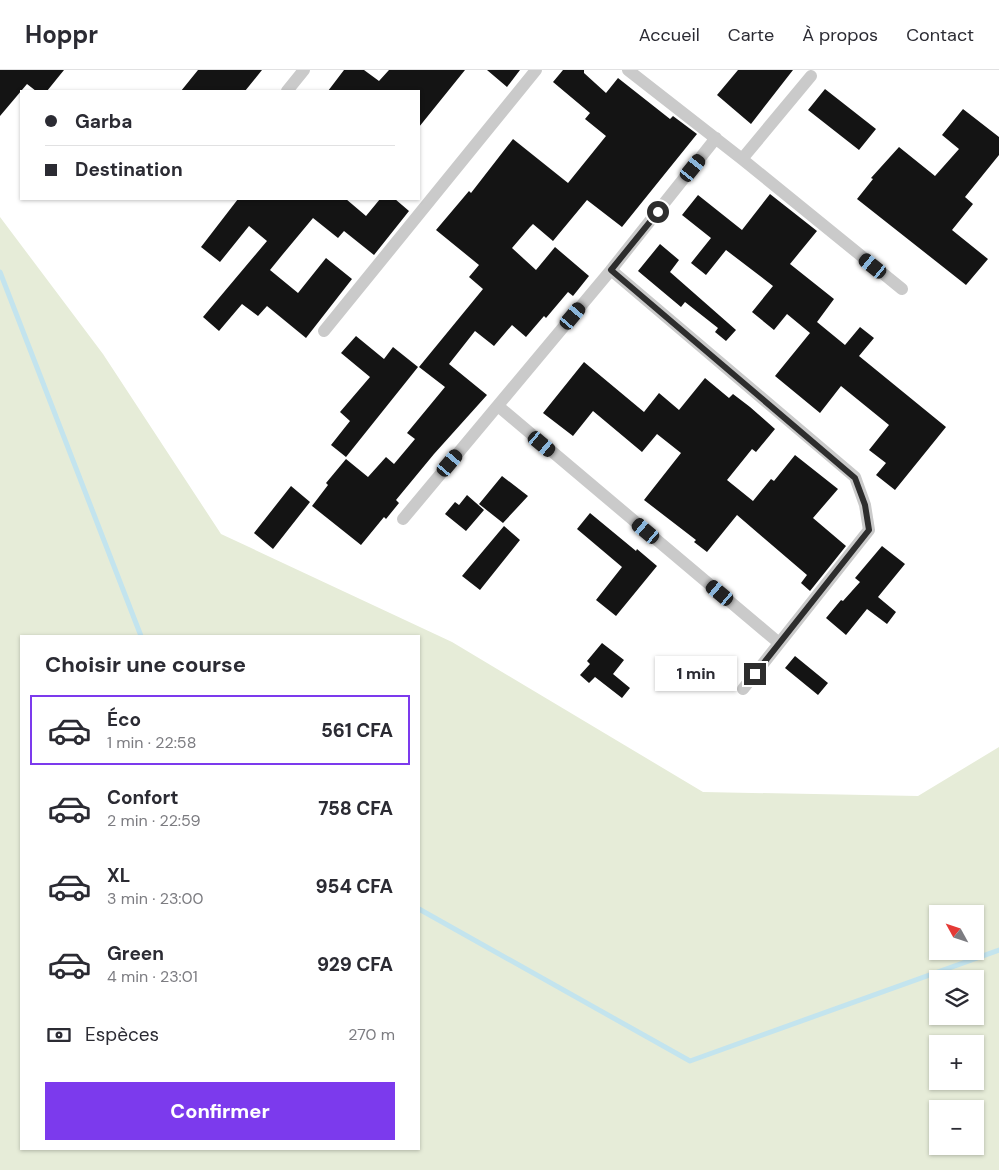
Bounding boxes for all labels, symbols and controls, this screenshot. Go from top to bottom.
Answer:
text: Hoppr [25,19,98,50]
text: Accueil [639,23,700,47]
text: Carte [728,23,774,47]
text: À propos [802,23,878,47]
text: Contact [906,23,974,47]
text: Garba [75,109,132,134]
car [677,152,708,184]
text: Destination [75,157,183,182]
route start [647,201,669,223]
car [856,251,889,281]
car [557,300,588,332]
car [525,429,558,459]
car [434,447,465,479]
car [629,516,662,546]
car [703,578,736,608]
text: Choisir une course [45,650,246,679]
callout: 1 min [655,656,738,692]
text: 1 min [676,663,716,684]
route end [744,663,766,685]
text: Éco [107,707,141,732]
icon: car [47,708,92,753]
text: 561 CFA [321,718,393,743]
text: 1 min · 22:58 [107,732,196,753]
text: Confort [107,785,179,810]
icon: car [47,786,92,831]
text: 758 CFA [318,796,393,821]
text: 2 min · 22:59 [107,810,200,831]
text: XL [107,863,130,888]
icon: car [47,864,92,909]
text: 954 CFA [315,874,393,899]
text: 3 min · 23:00 [107,888,203,909]
north arrow [929,905,984,960]
map controls [929,905,984,1155]
text: Green [107,941,164,966]
icon: car [47,942,92,987]
text: 929 CFA [317,952,393,977]
text: 4 min · 23:01 [107,966,198,987]
button: layers [929,970,984,1025]
icon: cash [45,1021,73,1049]
text: Espèces [85,1022,159,1047]
text: 270 m [348,1024,395,1045]
button: + [929,1035,984,1090]
button: Confirmer [45,1082,395,1140]
button: − [929,1100,984,1155]

